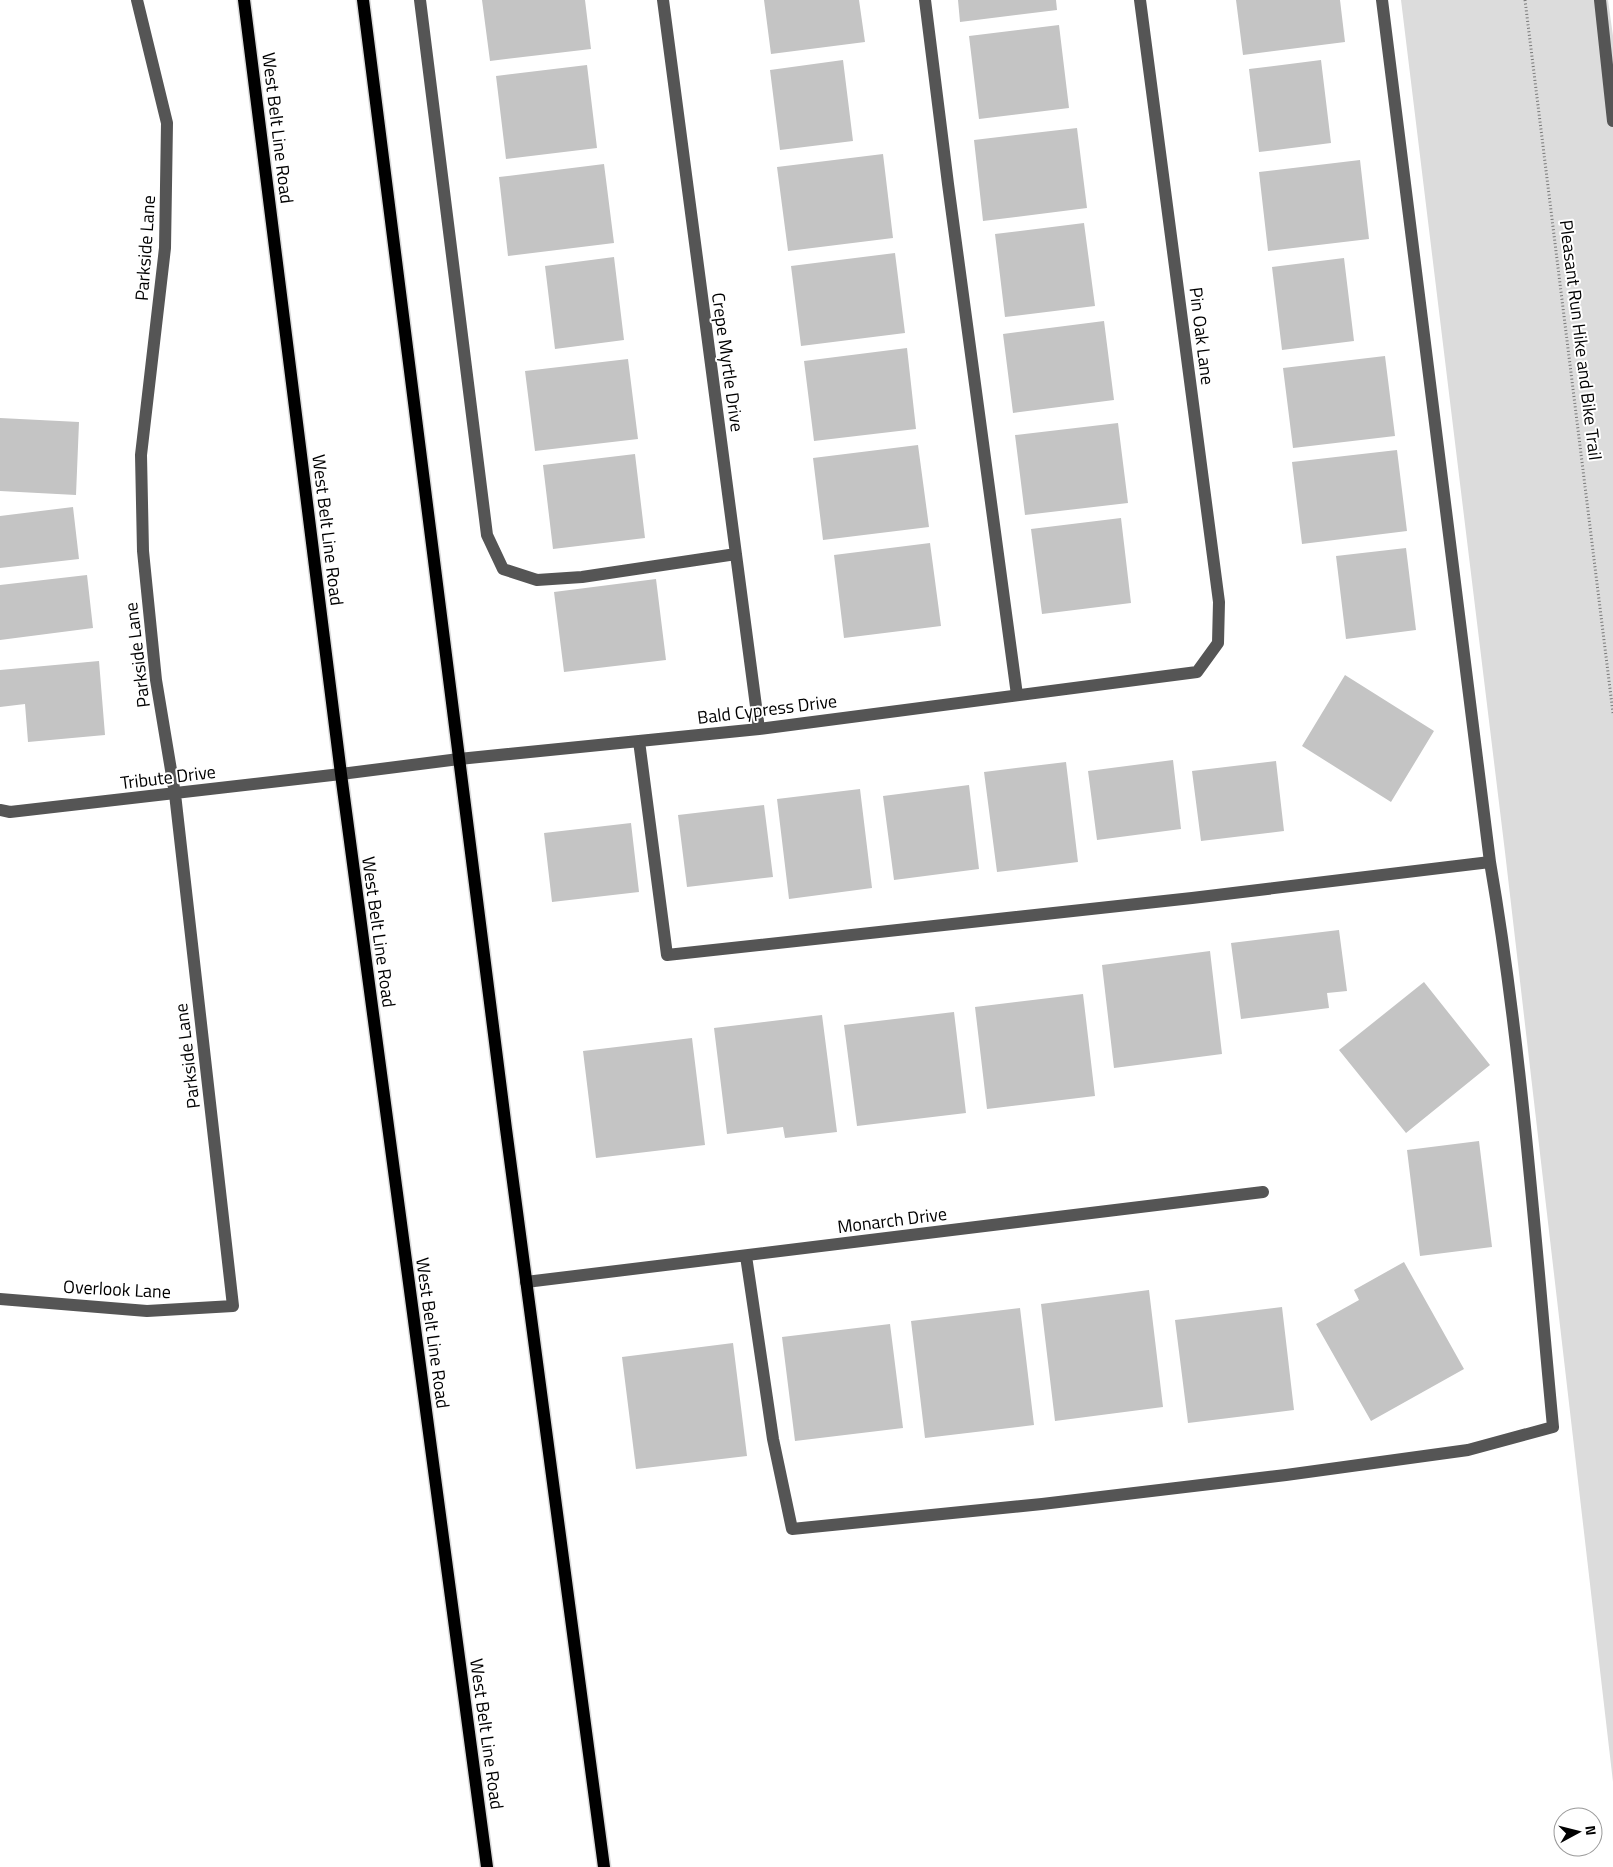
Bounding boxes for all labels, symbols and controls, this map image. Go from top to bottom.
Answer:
street label: West Belt Line Road [255,51,301,205]
street label: Parkside Lane [128,194,162,302]
street label: Pleasant Run Hike and Bike Trail [1553,218,1609,462]
street label: Pin Oak Lane [1183,286,1221,386]
street label: Crepe Myrtle Drive [705,291,751,433]
street label: West Belt Line Road [305,453,351,607]
street label: Parkside Lane [117,601,157,709]
street label: Bald Cypress Drive [696,687,838,731]
street label: Tribute Drive [119,758,217,796]
street label: West Belt Line Road [355,855,403,1009]
street label: Parkside Lane [167,1002,207,1110]
street label: Monarch Drive [836,1200,948,1240]
street label: West Belt Line Road [409,1256,457,1410]
street label: Overlook Lane [62,1273,172,1305]
street label: West Belt Line Road [463,1657,511,1811]
north arrow [1553,1807,1603,1857]
text: N [1580,1824,1602,1836]

